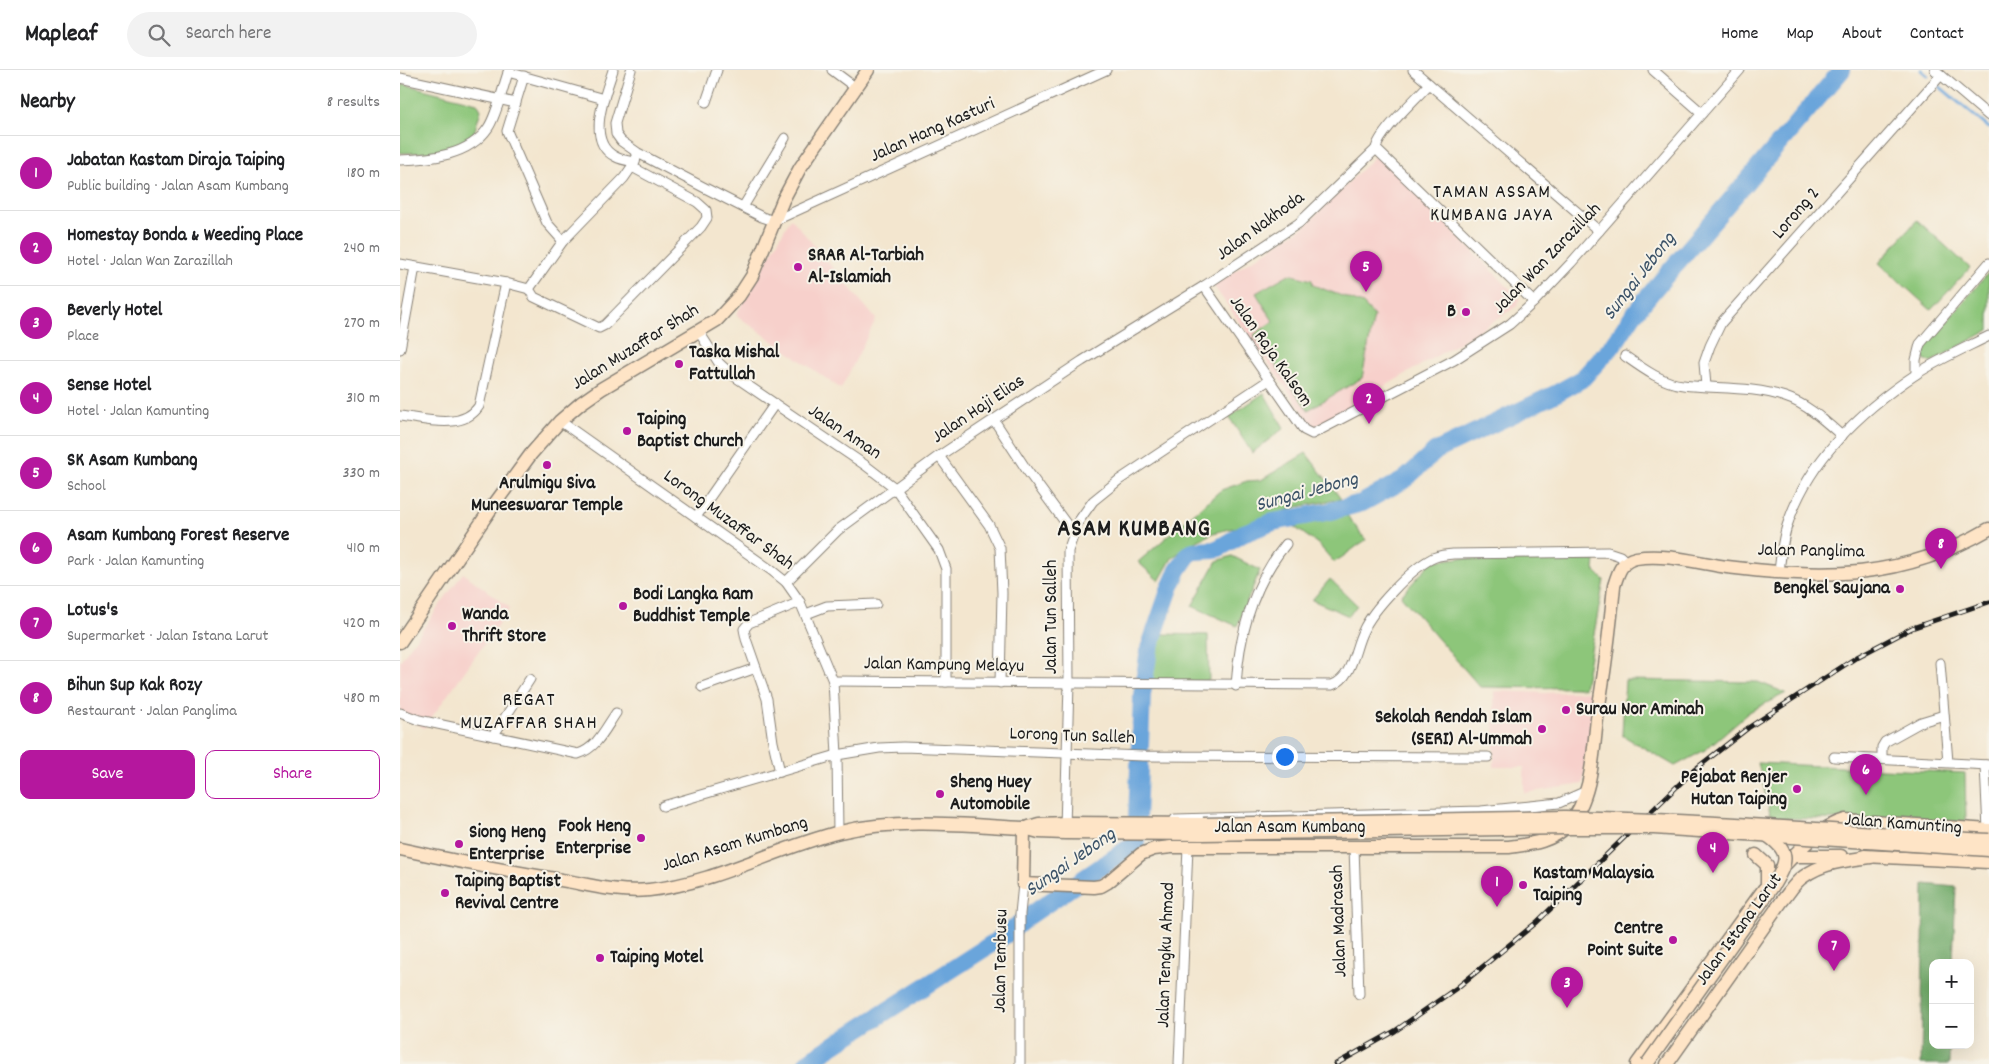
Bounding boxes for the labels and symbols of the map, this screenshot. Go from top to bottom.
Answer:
street label: Jalan Hang Kasturi [866,91,1000,171]
district label: TAMAN ASSAM KUMBANG JAYA [1430,179,1554,230]
street label: Lorong 2 [1767,182,1827,246]
street label: Jalan Nakhoda [1211,185,1312,268]
street label: Jalan Wan Zarazillah [1488,197,1608,321]
water label: Sungai Jebong [1597,226,1684,327]
place label: SRAR Al-Tarbiah Al-Islamiah [808,243,924,292]
pin: 5 [1350,251,1382,292]
marker: SRAR Al-Tarbiah Al-Islamiah [792,261,804,273]
street label: Jalan Raja Kalsom [1222,291,1318,413]
street label: Jalan Muzaffar Shah [567,298,705,398]
place label: B [1447,299,1456,326]
marker: B [1460,306,1472,318]
place label: Taska Mishal Fattullah [689,340,780,389]
marker: Taska Mishal Fattullah [673,358,685,370]
street label: Jalan Haji Elias [927,369,1031,451]
pin: 2 [1353,383,1385,424]
street label: Jalan Aman [802,398,886,468]
place label: Taiping Baptist Church [637,407,743,456]
marker: Taiping Baptist Church [621,425,633,437]
marker: Arulmigu Siva Muneeswarar Temple [541,459,553,471]
street label: Lorong Muzaffar Shah [657,464,799,578]
water label: Sungai Jebong [1253,466,1362,520]
place label: Arulmigu Siva Muneeswarar Temple [471,471,623,520]
district label: ASAM KUMBANG [1057,513,1211,547]
pin: 8 [1925,528,1957,569]
street label: Jalan Panglima [1757,538,1866,566]
street label: Jalan Tun Salleh [1039,560,1066,674]
place label: Bengkel Saujana [1773,576,1891,603]
place label: Bodi Langka Ram Buddhist Temple [633,582,753,631]
marker: Bengkel Saujana [1894,583,1906,595]
marker: Bodi Langka Ram Buddhist Temple [617,600,629,612]
place label: Wanda Thrift Store [462,602,546,651]
marker: Wanda Thrift Store [446,620,458,632]
street label: Jalan Kampung Melayu [864,651,1024,681]
district label: REGAT MUZAFFAR SHAH [460,687,598,738]
place label: Surau Nor Aminah [1576,697,1704,724]
marker: Surau Nor Aminah [1560,704,1572,716]
place label: Sekolah Rendah Islam (SERI) Al-Ummah [1375,705,1532,754]
street label: Lorong Tun Salleh [1009,721,1135,753]
marker: Sekolah Rendah Islam (SERI) Al-Ummah [1536,723,1548,735]
your location [1272,744,1298,770]
pin: 6 [1850,754,1882,795]
place label: Pejabat Renjer Hutan Taiping [1681,765,1788,814]
place label: Sheng Huey Automobile [950,770,1032,819]
marker: Pejabat Renjer Hutan Taiping [1791,783,1803,795]
marker: Sheng Huey Automobile [934,788,946,800]
street label: Jalan Kamunting [1843,807,1963,843]
street label: Jalan Asam Kumbang [659,810,811,880]
place label: Fook Heng Enterprise [556,814,631,863]
street label: Jalan Asam Kumbang [1214,815,1366,842]
place label: Siong Heng Enterprise [469,820,546,869]
water label: Sungai Jebong [1020,821,1123,904]
marker: Fook Heng Enterprise [635,832,647,844]
pin: 4 [1697,832,1729,873]
marker: Siong Heng Enterprise [453,838,465,850]
place label: Kastam Malaysia Taiping [1533,861,1655,910]
street label: Jalan Madrasah [1325,864,1355,978]
pin: 1 [1481,866,1513,907]
street label: Jalan Istana Larut [1690,868,1790,992]
place label: Taiping Baptist Revival Centre [455,869,561,918]
marker: Kastam Malaysia Taiping [1517,879,1529,891]
street label: Jalan Tengku Ahmad [1151,882,1183,1028]
marker: Taiping Baptist Revival Centre [439,887,451,899]
street label: Jalan Tembusu [988,909,1016,1013]
place label: Centre Point Suite [1587,916,1663,965]
pin: 7 [1818,930,1850,971]
marker: Centre Point Suite [1667,934,1679,946]
place label: Taiping Motel [610,945,704,972]
marker: Taiping Motel [594,952,606,964]
pin: 3 [1551,967,1583,1008]

